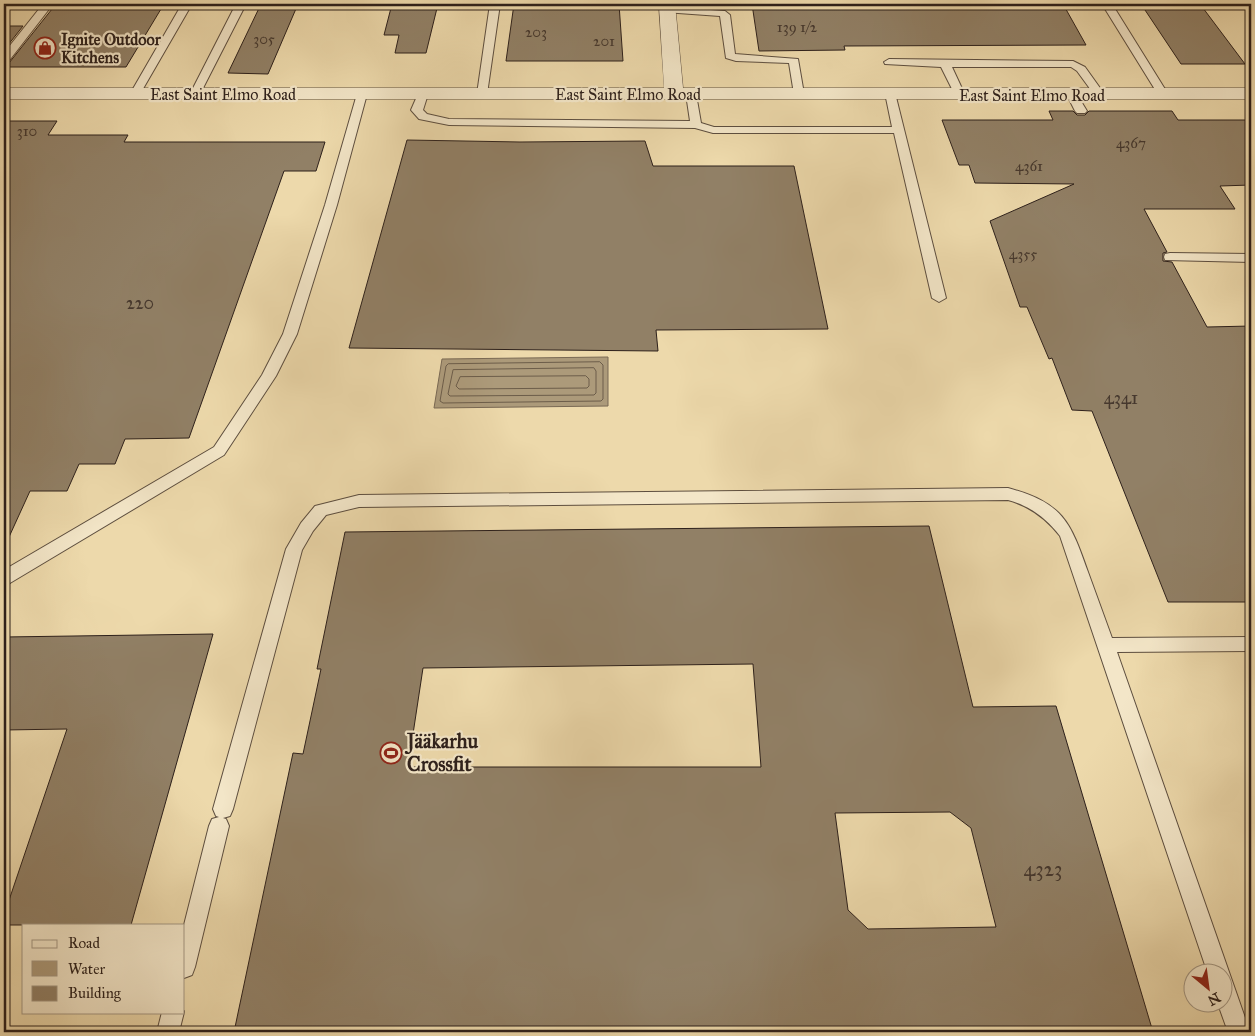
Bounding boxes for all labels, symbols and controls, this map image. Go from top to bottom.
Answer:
house number: 139 1/2 [777,18,818,36]
house number: 203 [525,23,547,41]
place label: Ignite Outdoor Kitchens [61,30,162,67]
house number: 305 [253,30,275,48]
house number: 201 [593,32,615,50]
shop icon: Ignite Outdoor Kitchens [33,36,57,60]
street label: East Saint Elmo Road [150,85,296,104]
street label: East Saint Elmo Road [555,85,701,104]
street label: East Saint Elmo Road [959,86,1105,105]
house number: 310 [17,122,37,140]
house number: 4367 [1116,134,1146,152]
house number: 4361 [1015,157,1043,175]
house number: 4355 [1009,245,1037,263]
house number: 220 [126,292,154,314]
house number: 4341 [1104,387,1138,409]
place label: Jääkarhu Crossfit [404,729,479,776]
sports icon: Jääkarhu Crossfit [379,741,403,765]
house number: 4323 [1024,856,1062,882]
legend [22,924,185,1014]
text: Road [68,934,100,952]
text: Water [68,960,105,978]
north arrow [1182,964,1232,1014]
text: Building [68,984,122,1002]
text: N [1205,989,1223,1009]

